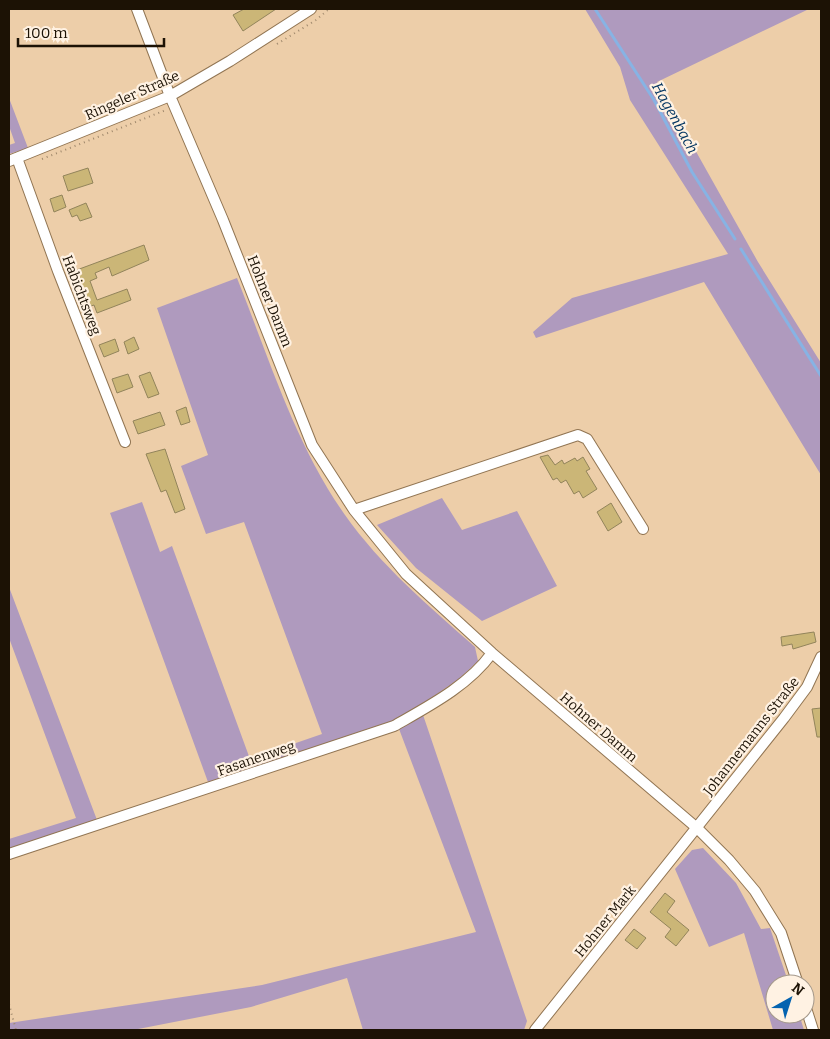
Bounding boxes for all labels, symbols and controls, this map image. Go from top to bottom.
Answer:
scale bar [18,15,164,47]
text: 100 m [25,24,68,42]
street label: Ringeler Straße [82,67,182,124]
water label: Hagenbach [648,79,702,157]
street label: Habichtsweg [58,253,105,338]
street label: Hohner Damm [243,253,296,350]
street label: Johannemanns Straße [699,674,803,800]
street label: Hohner Damm [556,689,641,766]
street label: Fasanenweg [215,737,297,780]
street label: Hohner Mark [571,882,639,960]
north arrow [765,974,815,1024]
text: N [788,979,808,999]

